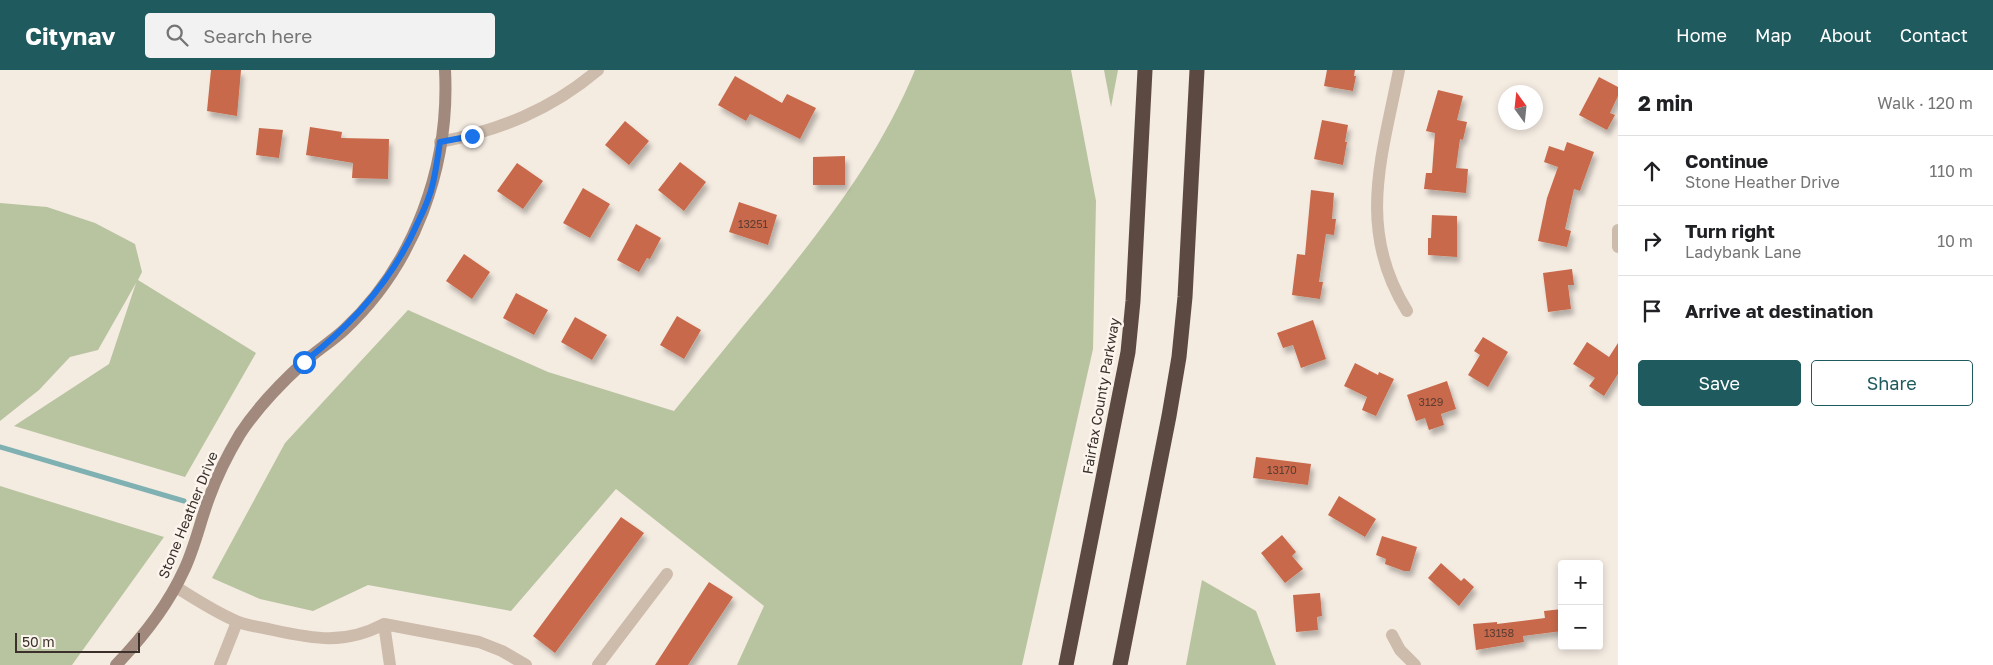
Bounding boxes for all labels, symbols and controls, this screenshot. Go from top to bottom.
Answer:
search box [145,13,495,58]
text: Citynav [25,21,115,50]
icon: search [163,21,191,49]
text: Search here [203,24,312,47]
text: Home [1676,24,1727,46]
text: Map [1755,24,1792,46]
text: About [1820,24,1872,46]
text: Contact [1900,24,1968,46]
north arrow [1498,85,1543,130]
text: 2 min [1638,90,1693,116]
text: Walk · 120 m [1877,93,1973,113]
route end [461,125,484,148]
text: Continue [1685,149,1768,172]
icon: ahead [1638,157,1666,185]
text: 110 m [1929,161,1973,181]
text: Stone Heather Drive [1685,172,1840,192]
house number: 13251 [738,217,768,230]
text: Turn right [1685,219,1775,242]
icon: right [1638,227,1666,255]
text: 10 m [1937,231,1973,251]
text: Ladybank Lane [1685,242,1801,262]
icon: arrive [1638,297,1666,325]
text: Arrive at destination [1685,299,1873,322]
street label: Fairfax County Parkway [1078,316,1123,475]
route start [293,351,316,374]
button: Save [1638,360,1801,406]
button: Share [1811,360,1973,406]
house number: 3129 [1419,395,1443,408]
street label: Stone Heather Drive [154,449,221,581]
house number: 13170 [1267,463,1297,476]
map controls [1558,560,1603,650]
button: + [1558,560,1603,605]
button: − [1558,605,1603,650]
house number: 13158 [1484,626,1514,639]
scale bar [15,630,140,653]
text: 50 m [22,633,55,650]

